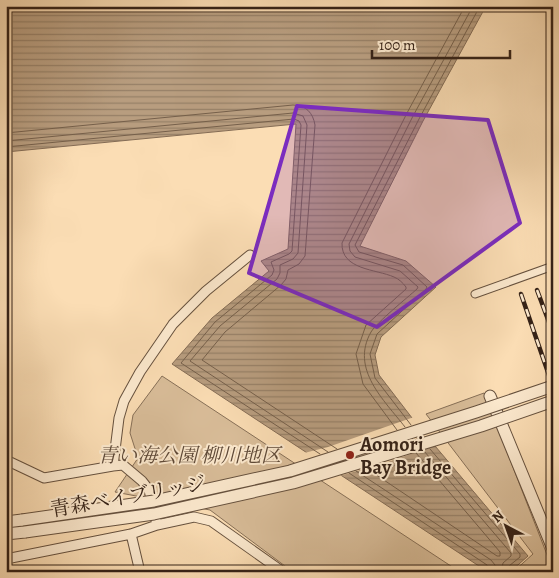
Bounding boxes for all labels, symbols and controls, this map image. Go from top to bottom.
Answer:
scale bar [372,28,509,60]
text: 100 m [379,35,416,55]
place label: Aomori Bay Bridge [359,431,451,481]
park label: 青い海公園 柳川地区 [97,442,283,469]
marker: Aomori Bay Bridge [344,449,356,461]
street label: 青森ベイブリッジ [48,469,208,523]
north arrow [482,500,532,550]
text: N [488,506,508,527]

